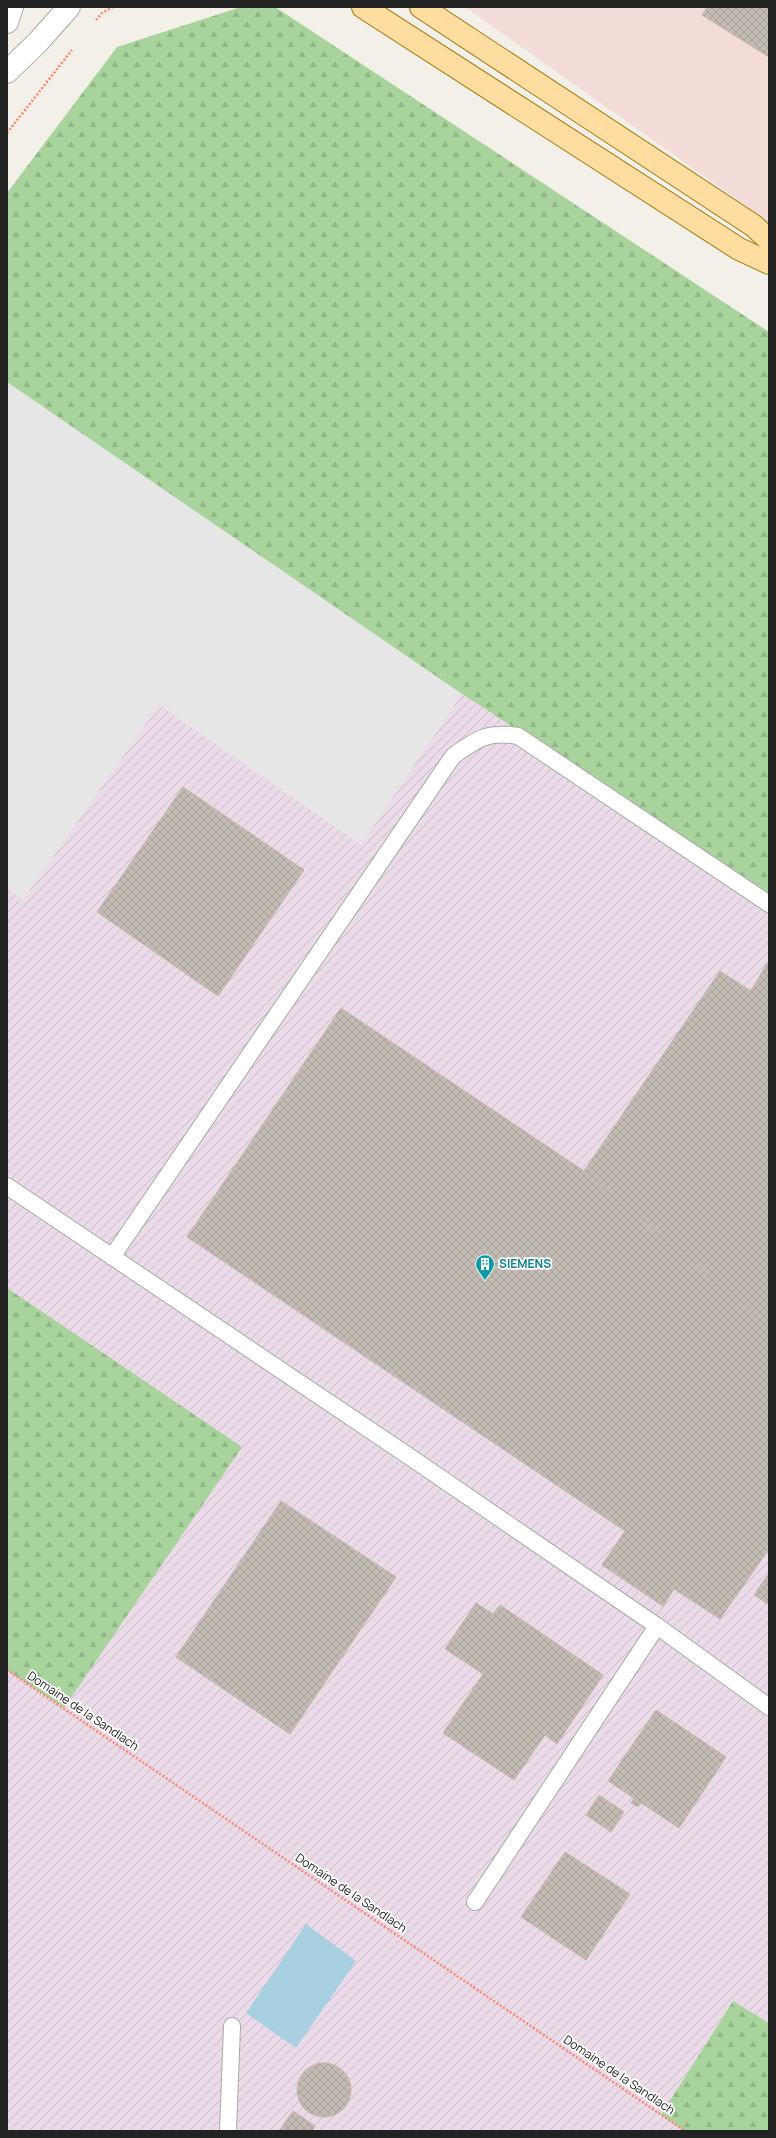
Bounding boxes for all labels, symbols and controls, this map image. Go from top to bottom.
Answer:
building icon: SIEMENS [474,1253,496,1281]
place label: SIEMENS [499,1255,551,1272]
street label: Domaine de la Sandlach [24,1667,142,1754]
street label: Domaine de la Sandlach [292,1849,410,1936]
street label: Domaine de la Sandlach [560,2031,678,2118]

